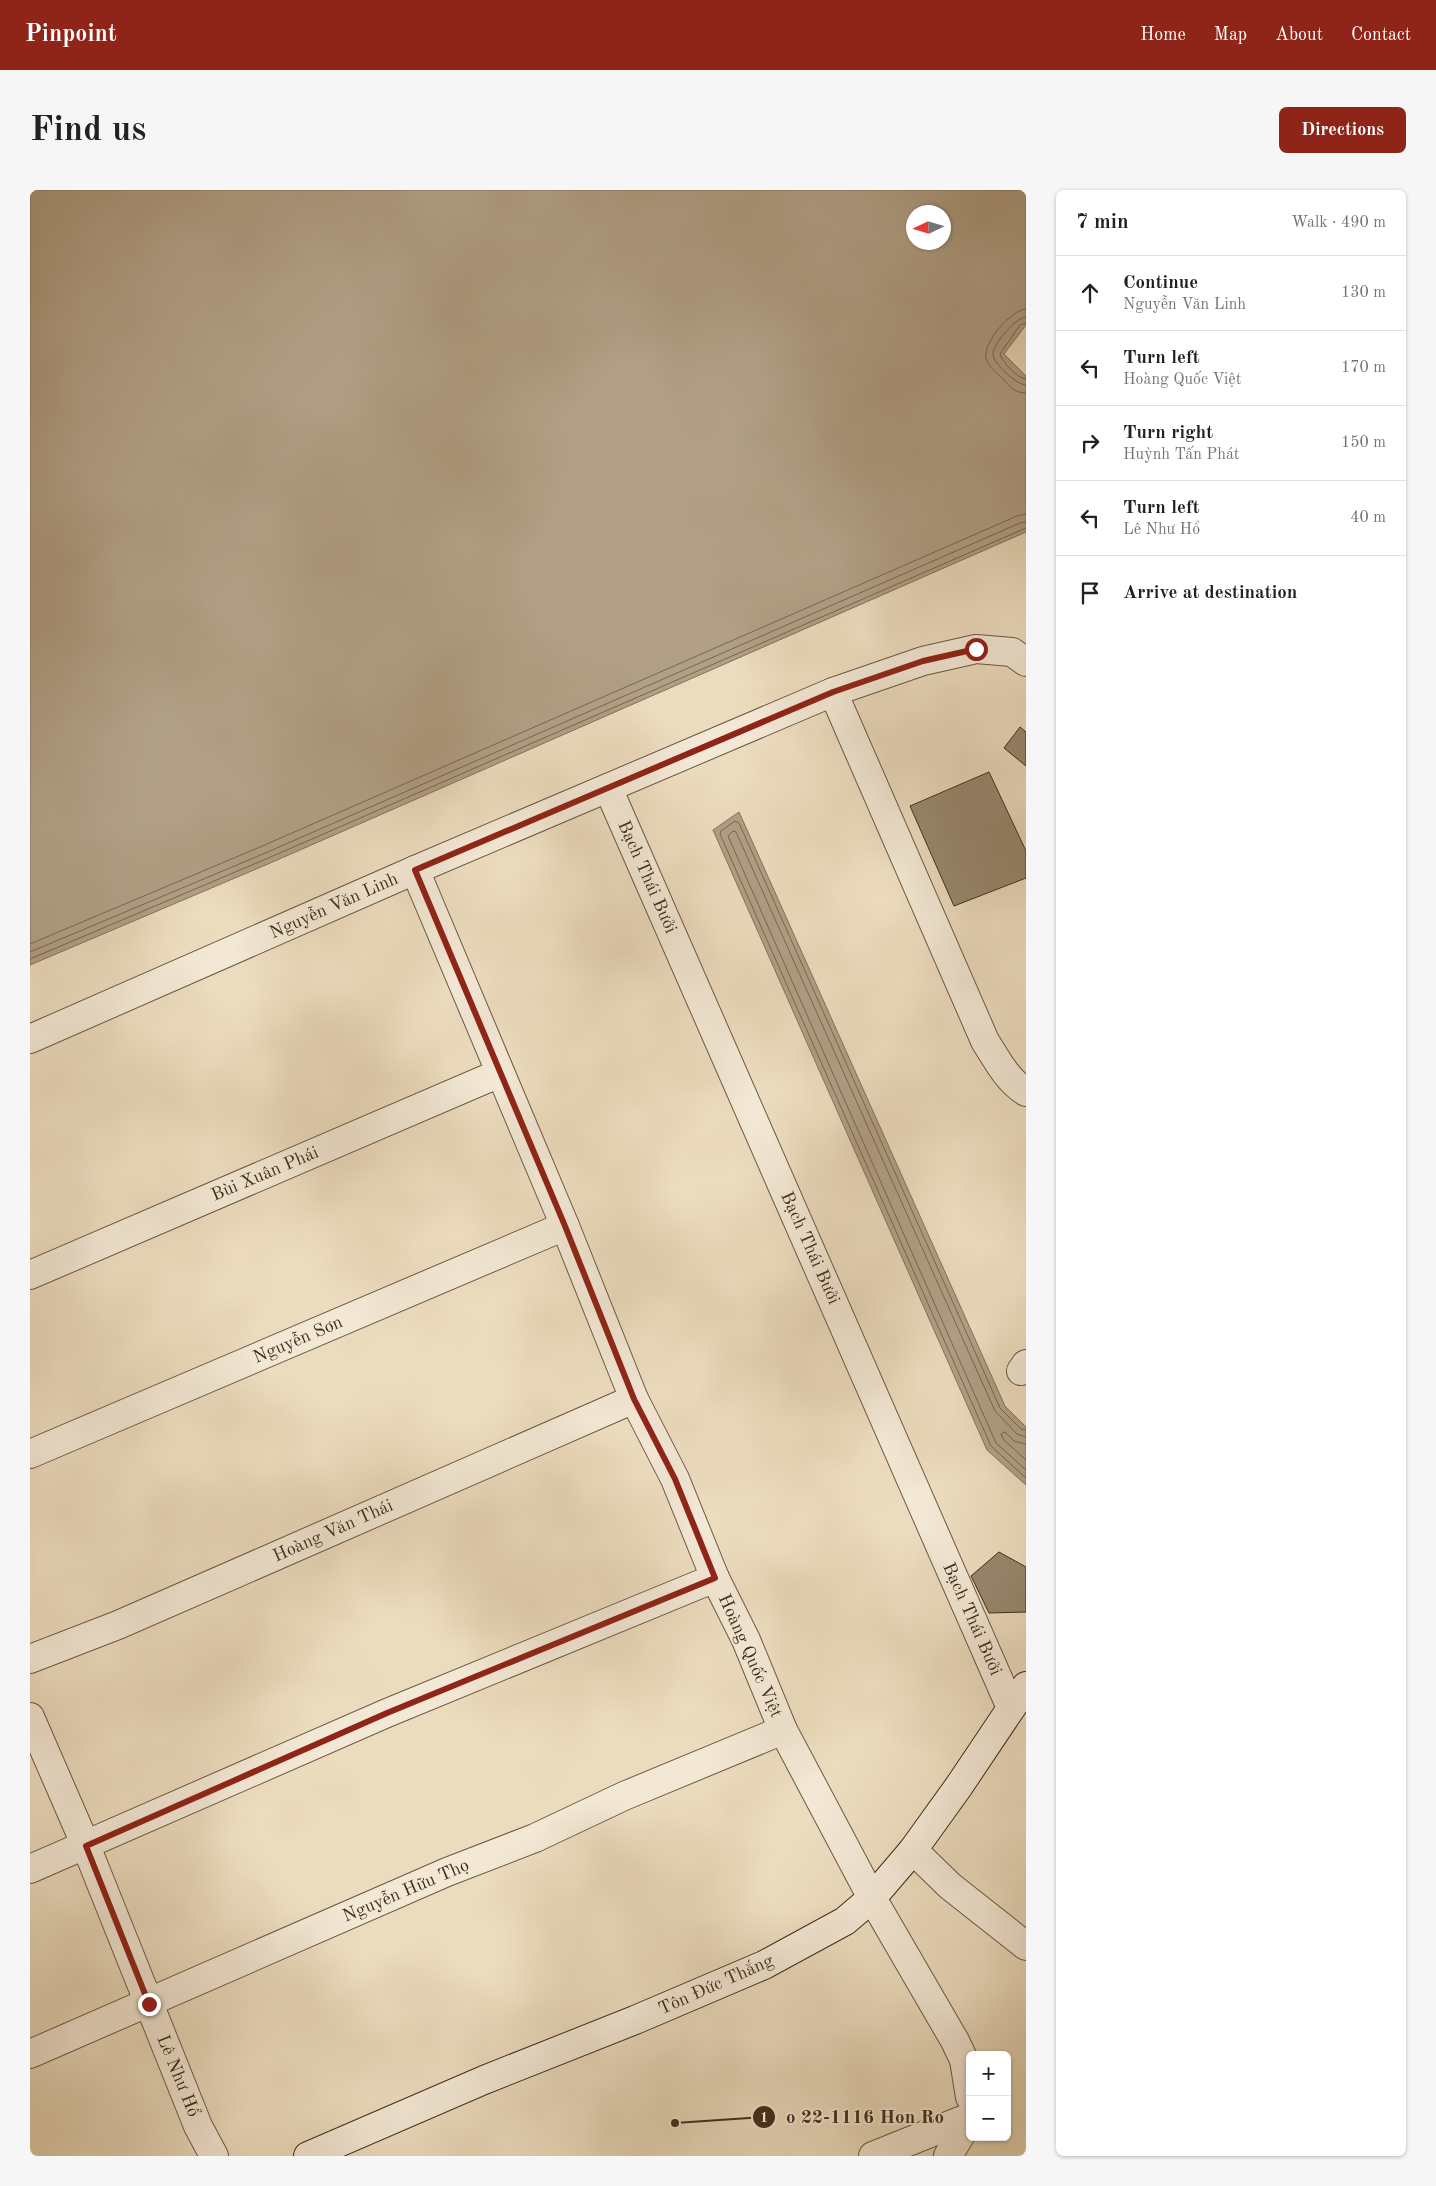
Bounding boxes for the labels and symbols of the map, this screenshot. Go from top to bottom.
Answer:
north arrow [906,205,951,250]
route start [965,638,988,661]
street label: Bạch Thái Bưởi [614,818,680,936]
street label: Nguyễn Văn Linh [266,868,401,942]
street label: Bùi Xuân Phái [209,1143,321,1205]
street label: Bạch Thái Bưởi [777,1189,843,1307]
street label: Nguyễn Sơn [250,1311,346,1367]
street label: Hoàng Văn Thái [270,1496,396,1566]
street label: Bạch Thái Bưởi [939,1560,1005,1678]
street label: Hoàng Quốc Việt [715,1591,786,1720]
street label: Nguyễn Hữu Thọ [339,1854,472,1926]
street label: Tôn Đức Thắng [655,1949,776,2018]
route end [138,1993,161,2016]
street label: Lê Như Hổ [153,2032,204,2120]
callout: o 22-1116 Hon Ro [751,2100,954,2134]
text: o 22-1116 Hon Ro [786,2109,944,2128]
text: 1 [760,2111,768,2126]

